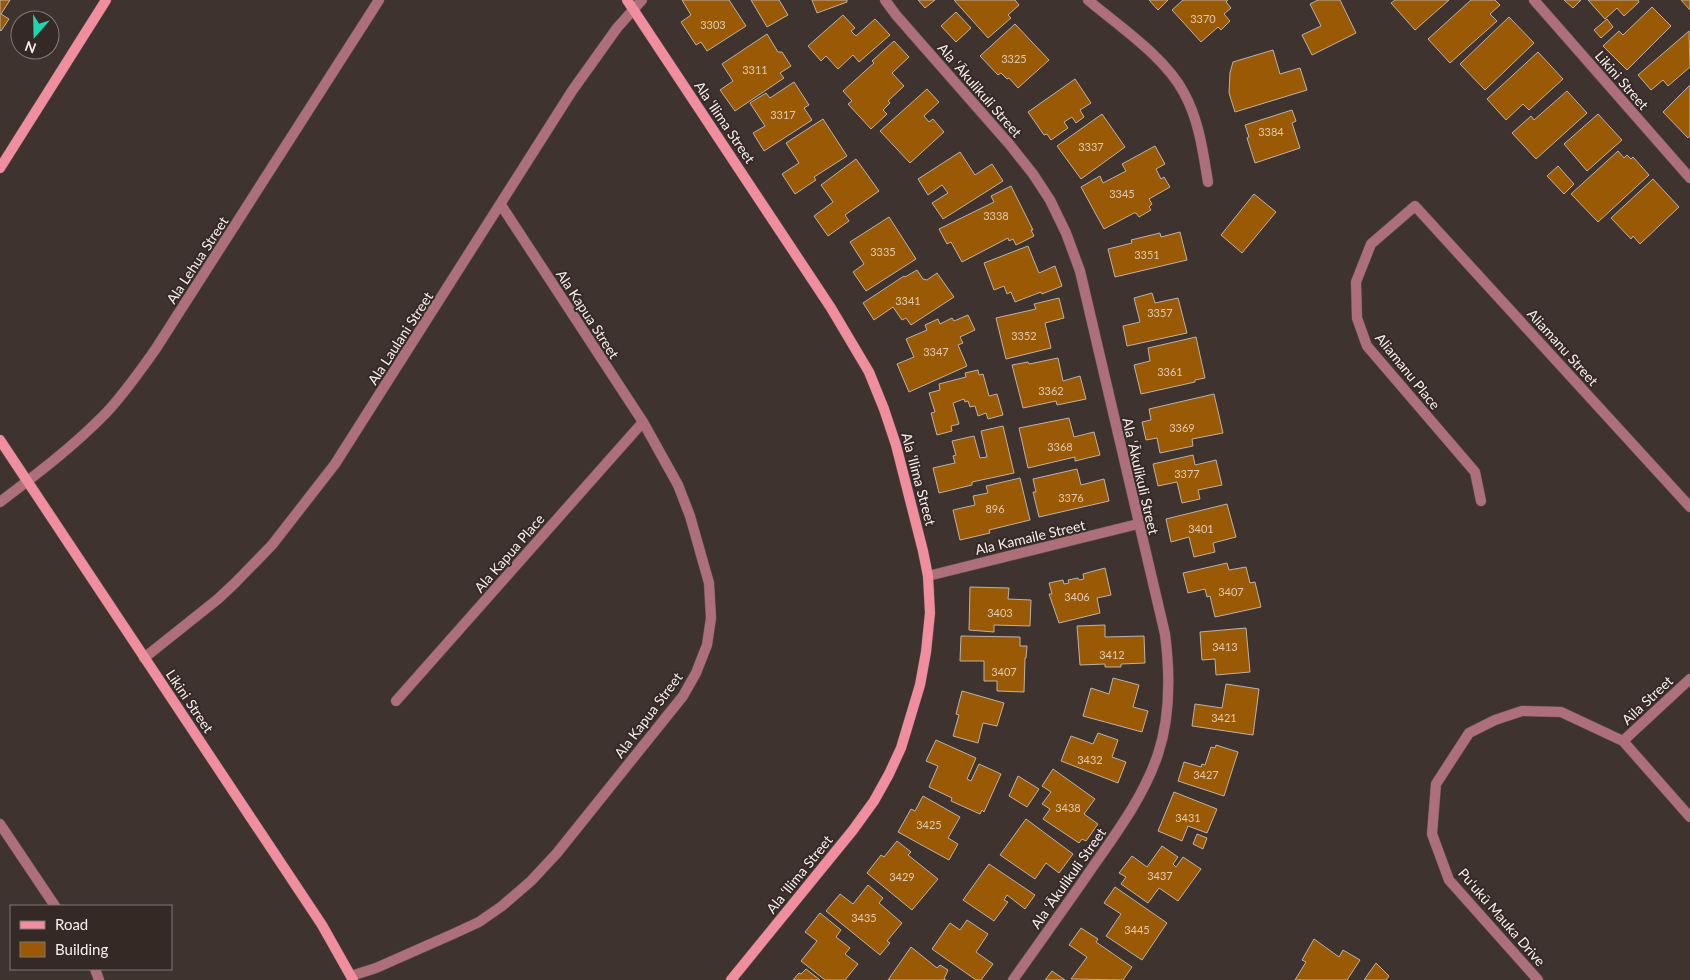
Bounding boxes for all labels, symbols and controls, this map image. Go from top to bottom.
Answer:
north arrow [10,10,60,60]
house number: 3370 [1190,12,1216,25]
house number: 3303 [700,18,726,31]
text: N [22,38,38,58]
street label: Ala ʻĀkulikuli Street [934,39,1026,141]
street label: Likini Street [1592,47,1652,113]
house number: 3325 [1001,52,1027,65]
house number: 3311 [742,63,768,76]
street label: Ala ʻIlima Street [691,78,759,166]
house number: 3317 [770,108,796,121]
house number: 3384 [1258,125,1284,138]
house number: 3337 [1078,140,1104,153]
house number: 3345 [1109,187,1135,200]
house number: 3338 [983,209,1009,222]
street label: Ala Lehua Street [163,213,231,307]
house number: 3335 [870,245,896,258]
house number: 3351 [1134,248,1160,261]
street label: Ala Kapua Street [553,266,623,362]
street label: Ala Laulani Street [364,288,436,388]
house number: 3341 [895,294,921,307]
street label: Aliamanu Street [1524,305,1602,389]
house number: 3357 [1147,306,1173,319]
house number: 3352 [1011,329,1037,342]
street label: Aliamanu Place [1372,329,1444,413]
house number: 3347 [923,345,949,358]
house number: 3361 [1157,365,1183,378]
house number: 3362 [1038,384,1064,397]
street label: Ala ʻĀkulikuli Street [1119,416,1163,536]
house number: 3369 [1169,421,1195,434]
street label: Ala ʻIlima Street [898,431,940,527]
house number: 3368 [1047,440,1073,453]
house number: 3377 [1174,467,1200,480]
house number: 3376 [1058,491,1084,504]
house number: 896 [985,502,1005,515]
street label: Ala Kapua Place [470,510,548,596]
street label: Ala Kamaile Street [973,516,1087,558]
house number: 3401 [1188,522,1214,535]
house number: 3407 [1218,585,1244,598]
house number: 3406 [1064,590,1090,603]
house number: 3403 [987,606,1013,619]
house number: 3413 [1212,640,1238,653]
house number: 3412 [1099,648,1125,661]
house number: 3407 [991,665,1017,678]
street label: Likini Street [163,666,217,736]
street label: Ala Kapua Street [610,669,686,761]
street label: Aila Street [1618,672,1676,728]
house number: 3421 [1211,711,1237,724]
house number: 3432 [1077,753,1103,766]
house number: 3427 [1193,768,1219,781]
house number: 3438 [1055,801,1081,814]
house number: 3431 [1175,811,1201,824]
house number: 3425 [916,818,942,831]
street label: Ala ʻĀkulikuli Street [1027,824,1109,932]
street label: Ala ʻIlima Street [762,831,836,917]
street label: Puʻukū Mauka Drive [1455,865,1549,969]
house number: 3437 [1147,869,1173,882]
house number: 3429 [889,870,915,883]
legend [10,905,172,970]
house number: 3435 [851,911,877,924]
text: Road [55,915,88,933]
house number: 3445 [1124,923,1150,936]
text: Building [55,940,108,958]

